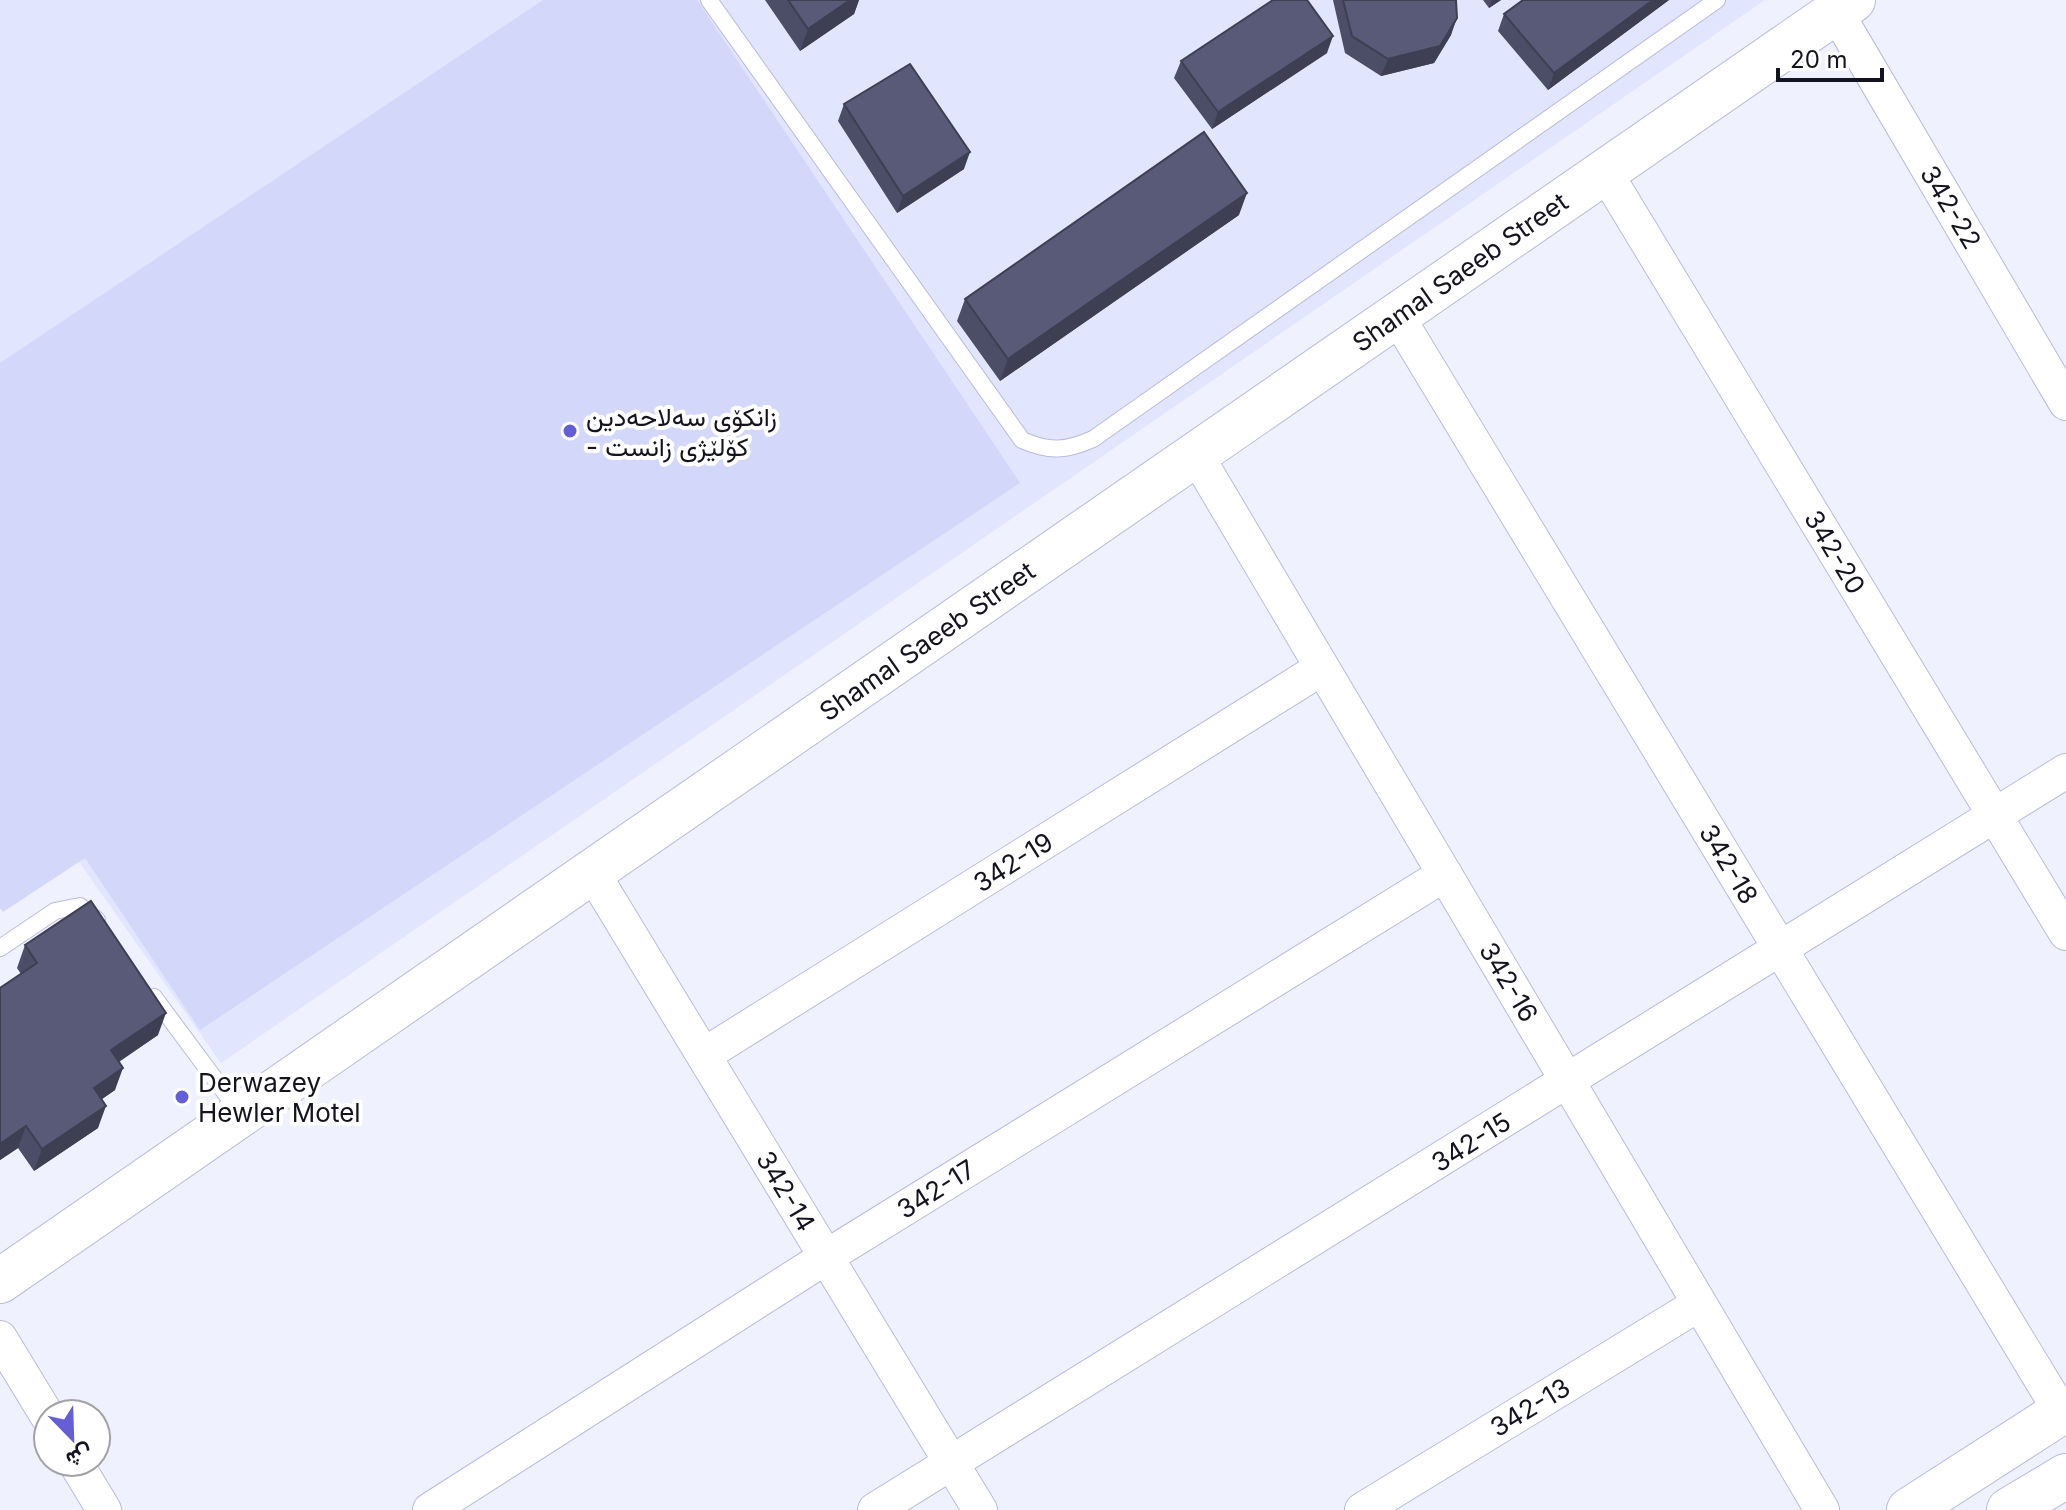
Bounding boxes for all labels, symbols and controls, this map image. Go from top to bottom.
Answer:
scale bar [1778,32,1882,82]
text: 20 m [1790,45,1848,74]
street label: 342-22 [1914,160,1988,254]
street label: Shamal Saeeb Street [1346,186,1574,358]
place label: زانکۆی سەلاحەدین - کۆلێژی زانست [586,401,777,463]
marker: زانکۆی سەلاحەدین - کۆلێژی زانست [561,422,579,440]
street label: 342-20 [1798,505,1872,599]
street label: Shamal Saeeb Street [813,555,1041,727]
street label: 342-18 [1693,819,1765,909]
street label: 342-19 [968,826,1058,898]
street label: 342-16 [1473,937,1545,1027]
place label: Derwazey Hewler Motel [198,1067,361,1128]
marker: Derwazey Hewler Motel [173,1088,191,1106]
street label: 342-15 [1426,1106,1516,1178]
street label: 342-14 [750,1145,822,1237]
street label: 342-17 [891,1153,981,1225]
street label: 342-13 [1485,1371,1575,1443]
north arrow [32,1398,112,1478]
text: ش [62,1438,97,1474]

